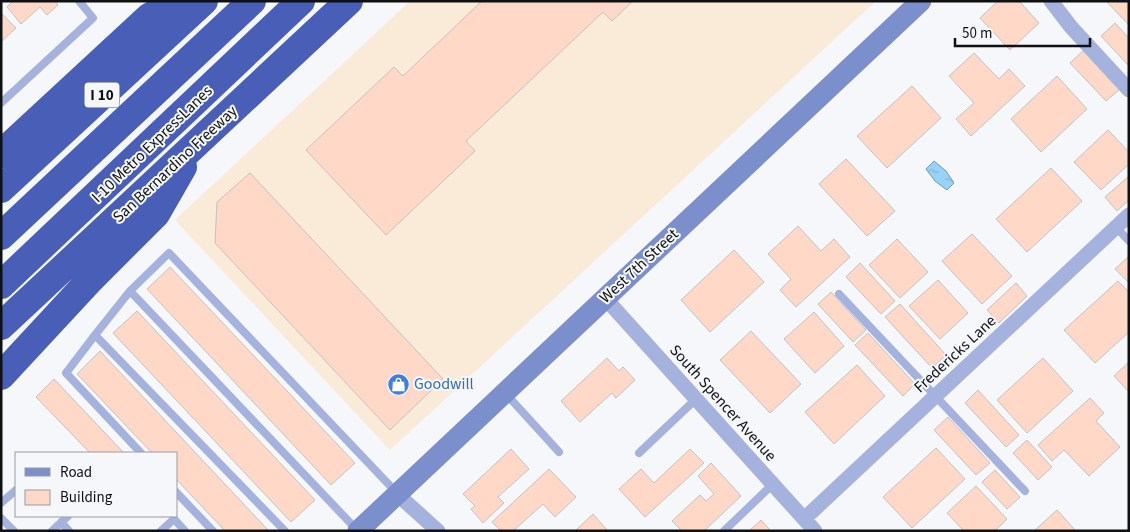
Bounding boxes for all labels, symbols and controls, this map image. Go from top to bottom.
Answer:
scale bar [955,15,1090,47]
text: 50 m [962,23,992,44]
street label: I-10 Metro ExpressLanes [87,80,218,208]
road number: I 10 [84,82,120,108]
street label: San Bernardino Freeway [108,100,242,228]
street label: West 7th Street [595,223,684,308]
street label: Fredericks Lane [909,310,1001,398]
street label: South Spencer Avenue [665,340,781,466]
shop icon: Goodwill [386,372,410,396]
place label: Goodwill [414,373,474,395]
legend [15,452,178,517]
text: Road [60,462,92,483]
text: Building [60,487,113,508]

